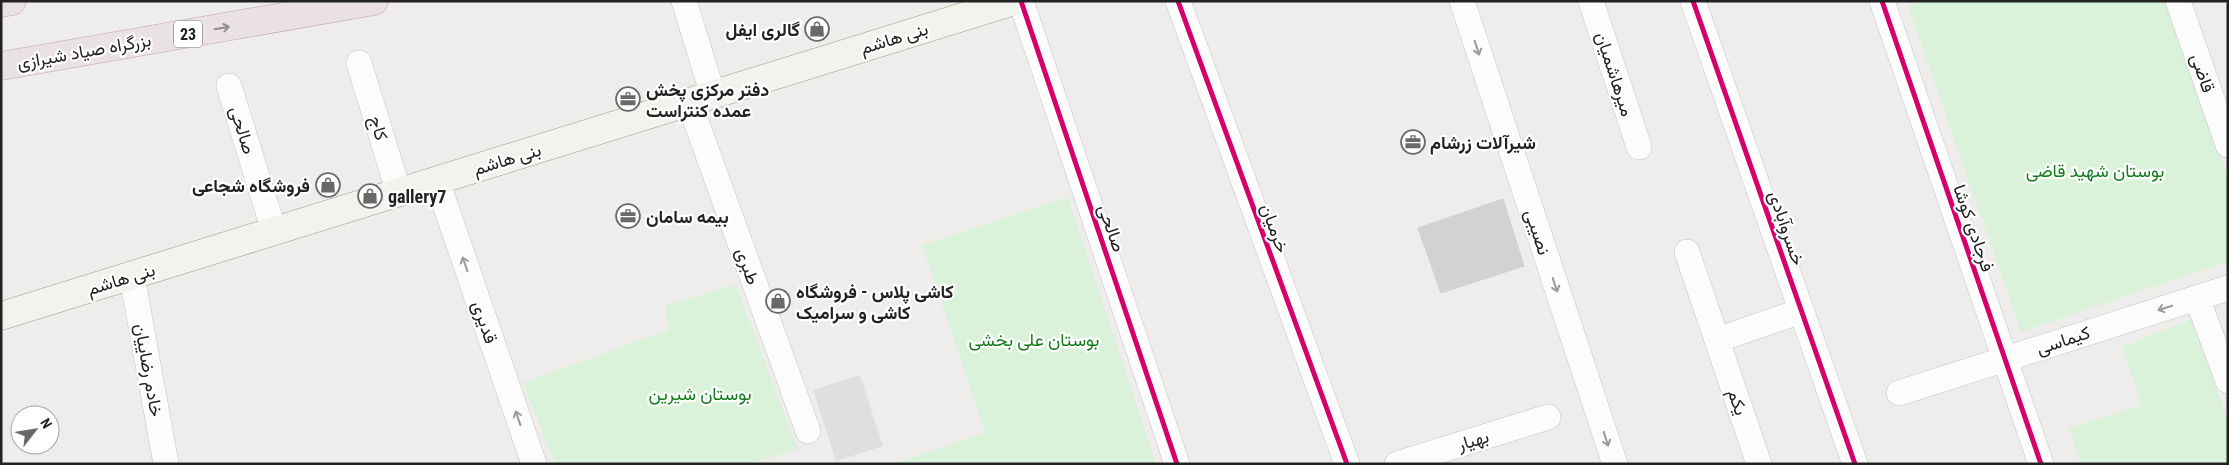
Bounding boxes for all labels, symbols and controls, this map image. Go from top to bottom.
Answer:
shop icon: گالری ایفل [804,16,830,42]
street label: بنی هاشم [857,18,931,60]
place label: گالری ایفل [726,19,800,41]
road number: 23 [174,20,202,48]
one-way arrow [213,23,229,33]
street label: بزرگراه صیاد شیرازی [15,29,153,74]
street label: میرهاشمیان [1591,29,1638,119]
one-way arrow [1473,39,1482,55]
street label: قاضی [2186,51,2219,96]
place label: دفتر مرکزی پخش عمده کنتراست [646,79,769,122]
office icon: دفتر مرکزی پخش عمده کنتراست [615,86,641,112]
street label: صالحی [225,104,260,157]
street label: کاج [363,113,393,143]
office icon: شیرآلات زرشام [1400,129,1426,155]
place label: شیرآلات زرشام [1430,132,1536,155]
street label: بنی هاشم [470,139,544,181]
park label: بوستان شهید قاضی [2026,160,2164,182]
shop icon: فروشگاه شجاعی [315,172,341,198]
place label: فروشگاه شجاعی [192,175,310,197]
street label: فرجادی کوشا [1948,182,1999,275]
shop icon: gallery7 [357,183,383,209]
place label: gallery7 [388,186,446,207]
street label: خسروآبادی [1764,188,1810,268]
street label: صالحی [1093,201,1130,255]
street label: خرمیان [1256,201,1294,256]
office icon: بیمه سامان [615,203,641,229]
place label: بیمه سامان [646,206,729,228]
street label: نصیبی [1520,207,1555,258]
street label: طبری [731,245,764,288]
one-way arrow [460,257,469,272]
street label: بنی هاشم [84,259,158,301]
one-way arrow [1551,277,1561,293]
place label: کاشی پلاس - فروشگاه کاشی و سرامیک [796,281,954,324]
shop icon: کاشی پلاس - فروشگاه کاشی و سرامیک [765,288,791,314]
street label: قدیری [467,298,502,346]
one-way arrow [2157,304,2173,313]
street label: کیماسی [2033,321,2093,360]
street label: خادم رضاییان [128,322,168,419]
park label: بوستان علی بخشی [969,329,1099,351]
park label: بوستان شیرین [649,383,751,405]
street label: یکم [1722,386,1752,418]
north arrow [10,405,60,455]
one-way arrow [513,410,522,426]
text: N [37,416,55,431]
street label: بهیار [1454,425,1492,456]
one-way arrow [1602,431,1612,447]

